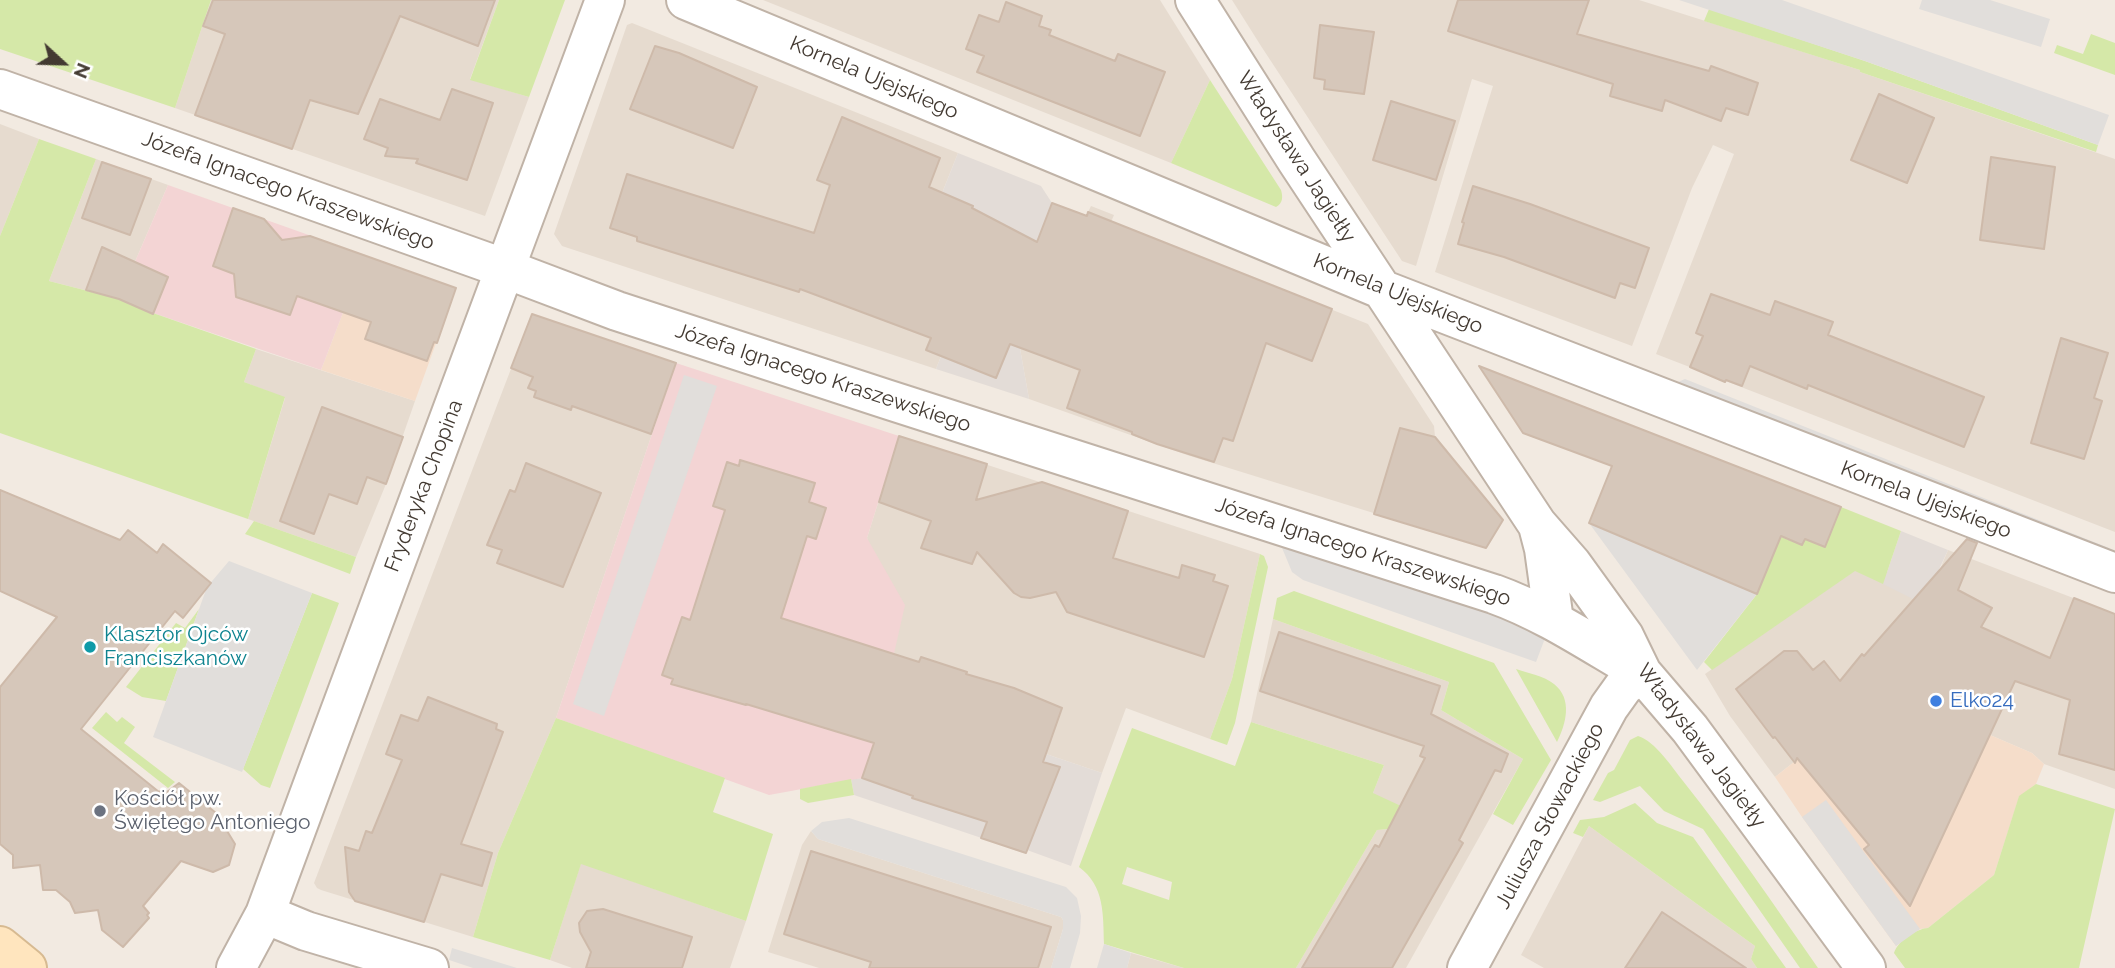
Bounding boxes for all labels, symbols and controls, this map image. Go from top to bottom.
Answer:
north arrow [28,28,98,98]
street label: Kornela Ujejskiego [786,31,962,125]
text: N [70,60,95,82]
street label: Władysława Jagiełły [1231,67,1361,247]
street label: Józefa Ignacego Kraszewskiego [138,126,438,256]
street label: Kornela Ujejskiego [1309,248,1487,340]
street label: Józefa Ignacego Kraszewskiego [672,318,974,438]
street label: Fryderyka Chopina [380,396,468,576]
street label: Kornela Ujejskiego [1837,456,2015,544]
street label: Józefa Ignacego Kraszewskiego [1212,492,1514,612]
place label: Klasztor Ojców Franciszkanów [104,622,248,672]
marker: Klasztor Ojców Franciszkanów [82,639,98,655]
street label: Władysława Jagiełły [1631,659,1771,833]
place label: Elko24 [1950,688,2014,714]
marker: Elko24 [1928,693,1944,709]
street label: Juliusza Słowackiego [1490,719,1610,913]
place label: Kościół pw. Świętego Antoniego [114,786,311,836]
marker: Kościół pw. Świętego Antoniego [92,803,108,819]

